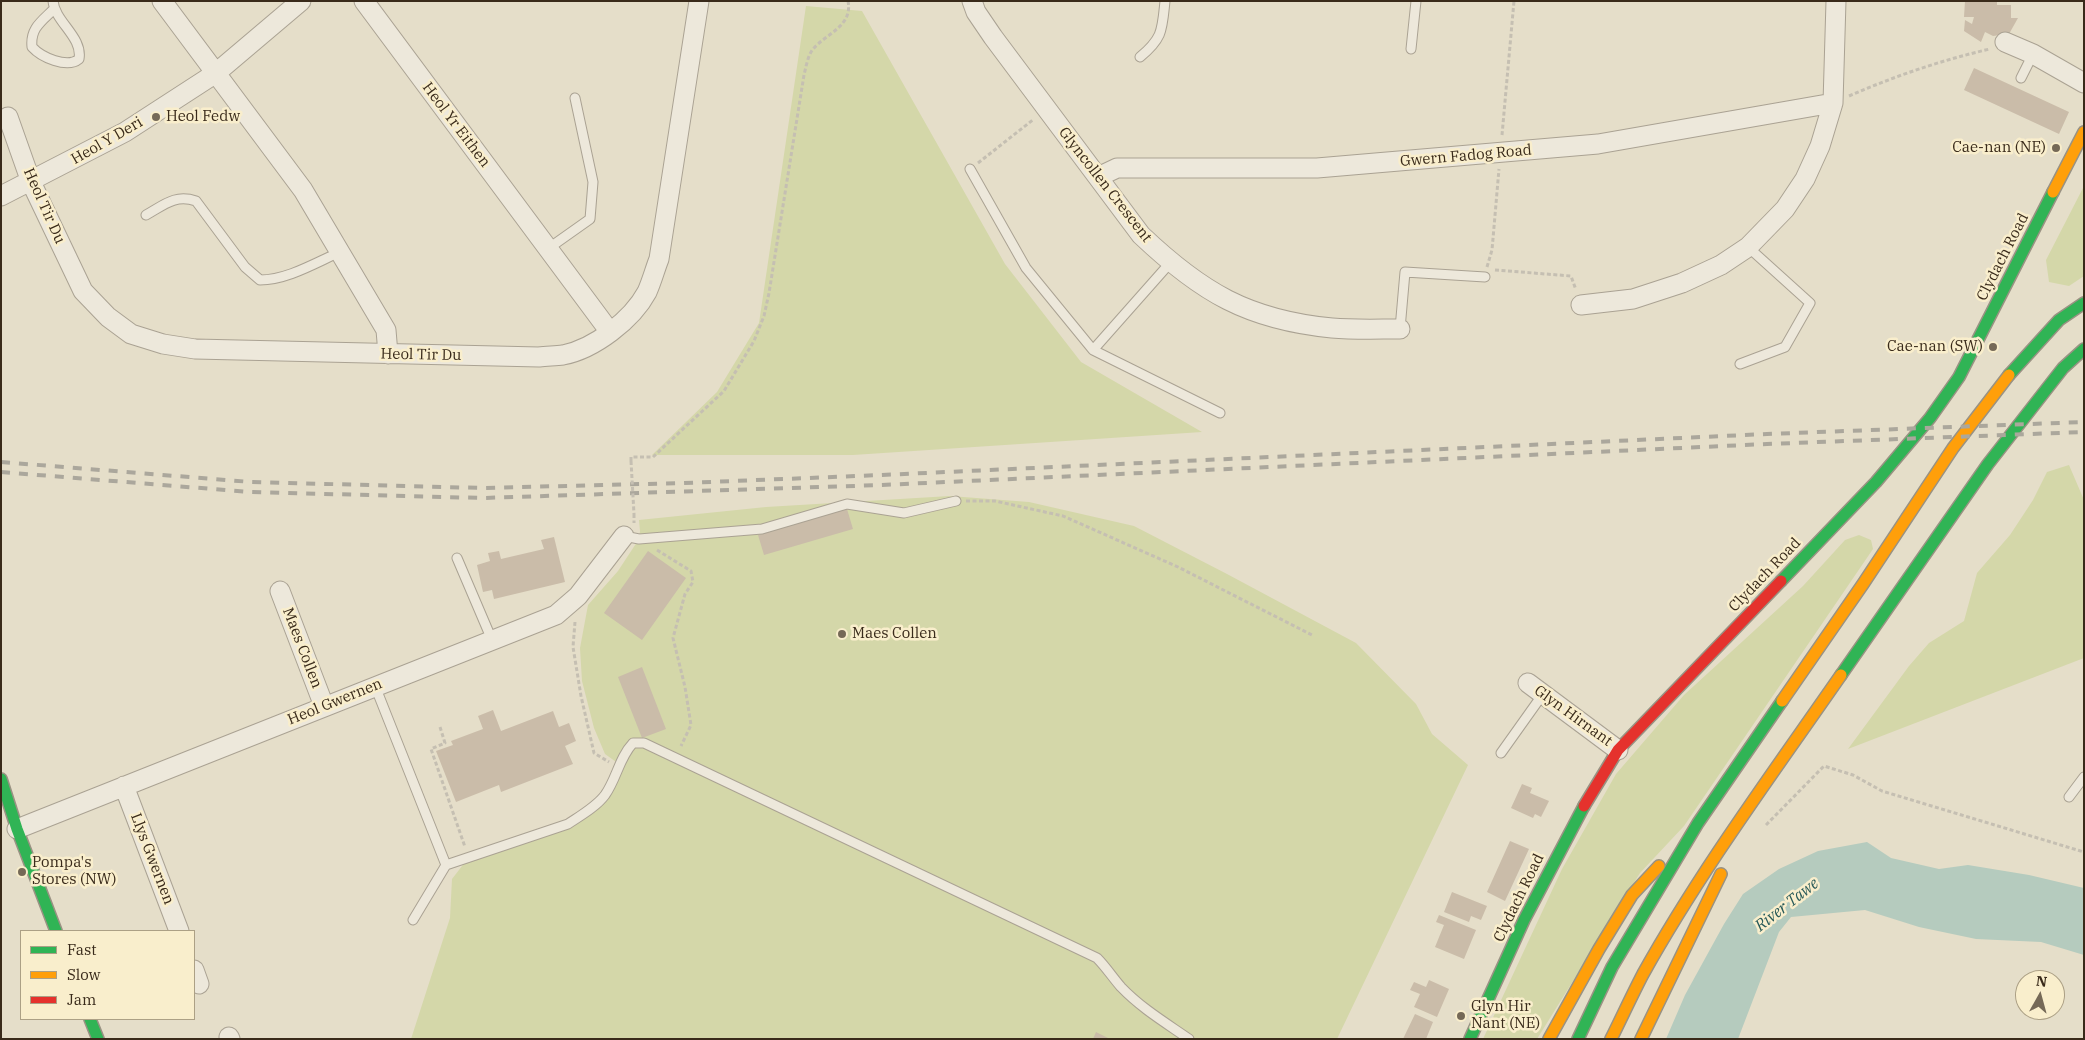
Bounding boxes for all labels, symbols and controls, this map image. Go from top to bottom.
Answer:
street label: Heol Yr Eithen [418,79,494,171]
place label: Heol Fedw [166,108,240,126]
marker: Heol Fedw [150,111,162,123]
street label: Heol Y Deri [68,113,146,169]
street label: Glyncollen Crescent [1054,124,1156,246]
place label: Cae-nan (NE) [1952,139,2046,157]
street label: Gwern Fadog Road [1399,141,1533,171]
marker: Cae-nan (NE) [2050,142,2062,154]
street label: Heol Tir Du [19,165,69,247]
street label: Clydach Road [1973,210,2033,304]
place label: Cae-nan (SW) [1887,338,1983,356]
marker: Cae-nan (SW) [1987,341,1999,353]
street label: Heol Tir Du [380,345,462,365]
street label: Clydach Road [1725,534,1805,616]
street label: Maes Collen [278,605,326,691]
place label: Maes Collen [852,625,937,643]
marker: Maes Collen [836,628,848,640]
street label: Heol Gwernen [285,675,385,729]
street label: Glyn Hirnant [1530,682,1616,750]
street label: Llys Gwernen [126,811,178,907]
street label: Clydach Road [1490,851,1548,945]
place label: Pompa's Stores (NW) [32,854,116,889]
marker: Pompa's Stores (NW) [16,866,28,878]
water label: River Tawe [1751,874,1823,936]
legend [20,930,195,1020]
text: Fast [67,940,97,959]
text: Slow [67,965,100,984]
north arrow [2015,970,2065,1020]
text: N [2035,971,2048,991]
text: Jam [67,990,96,1009]
place label: Glyn Hir Nant (NE) [1471,998,1540,1033]
marker: Glyn Hir Nant (NE) [1455,1010,1467,1022]

